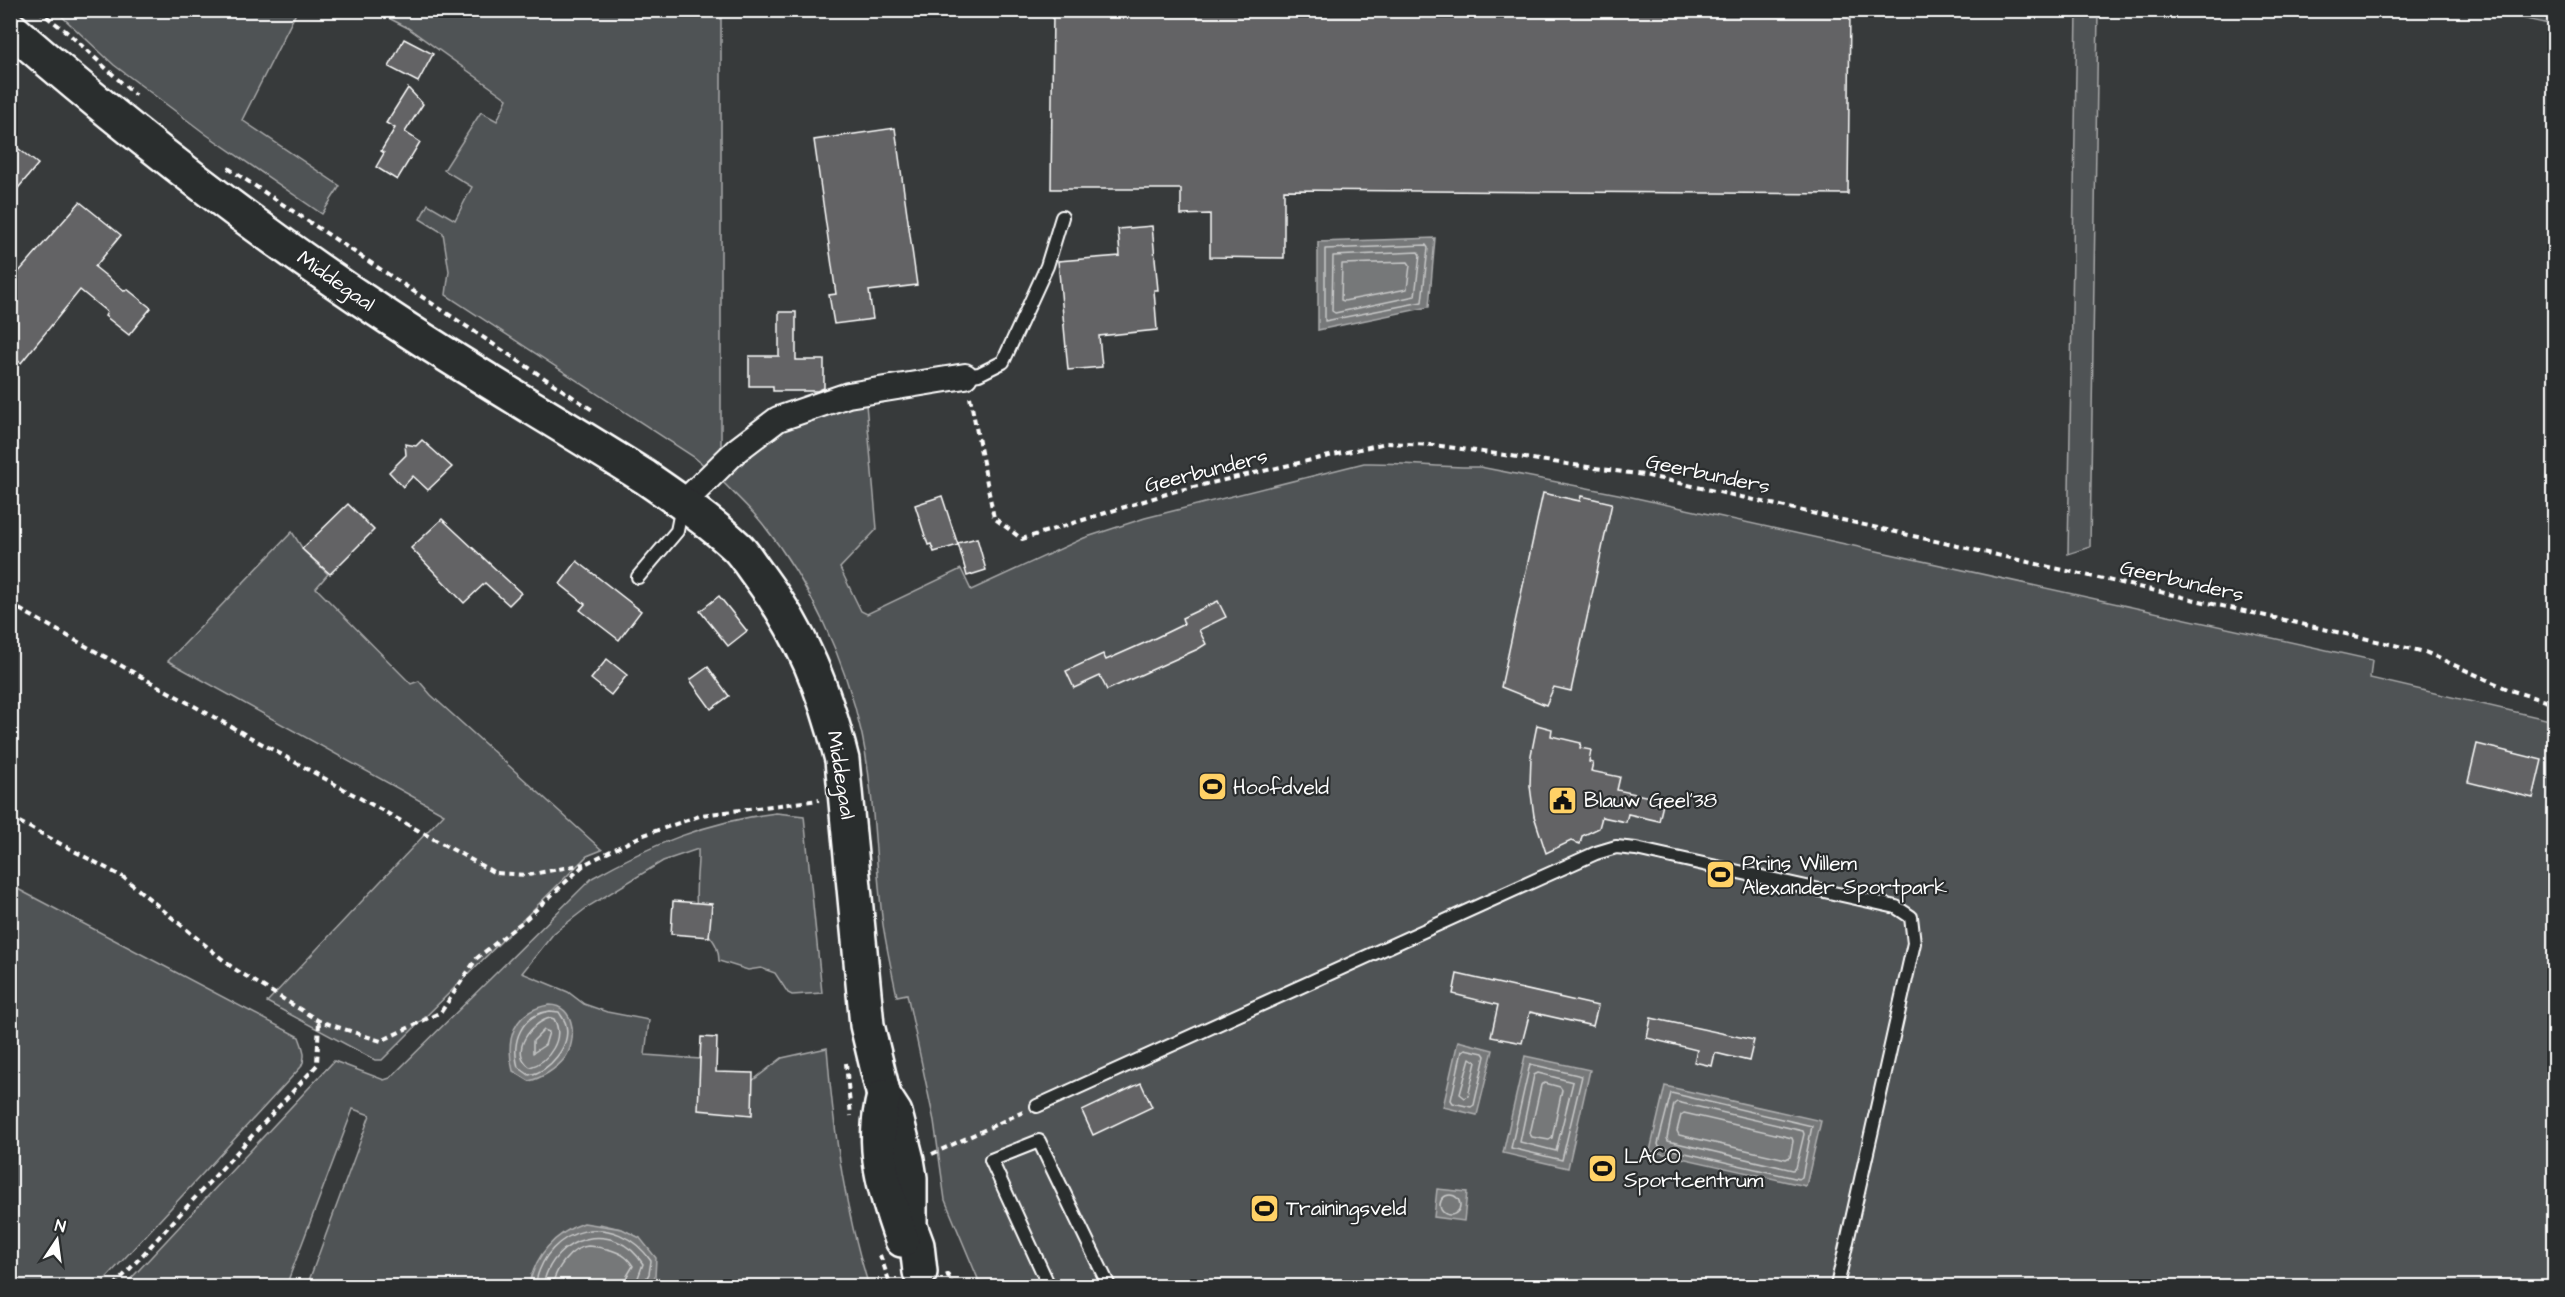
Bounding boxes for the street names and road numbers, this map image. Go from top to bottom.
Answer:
street label: Middegaal [290,244,381,320]
street label: Geerbunders [1141,442,1271,500]
street label: Geerbunders [1643,447,1773,501]
street label: Geerbunders [2117,553,2247,609]
street label: Middegaal [818,729,862,822]

